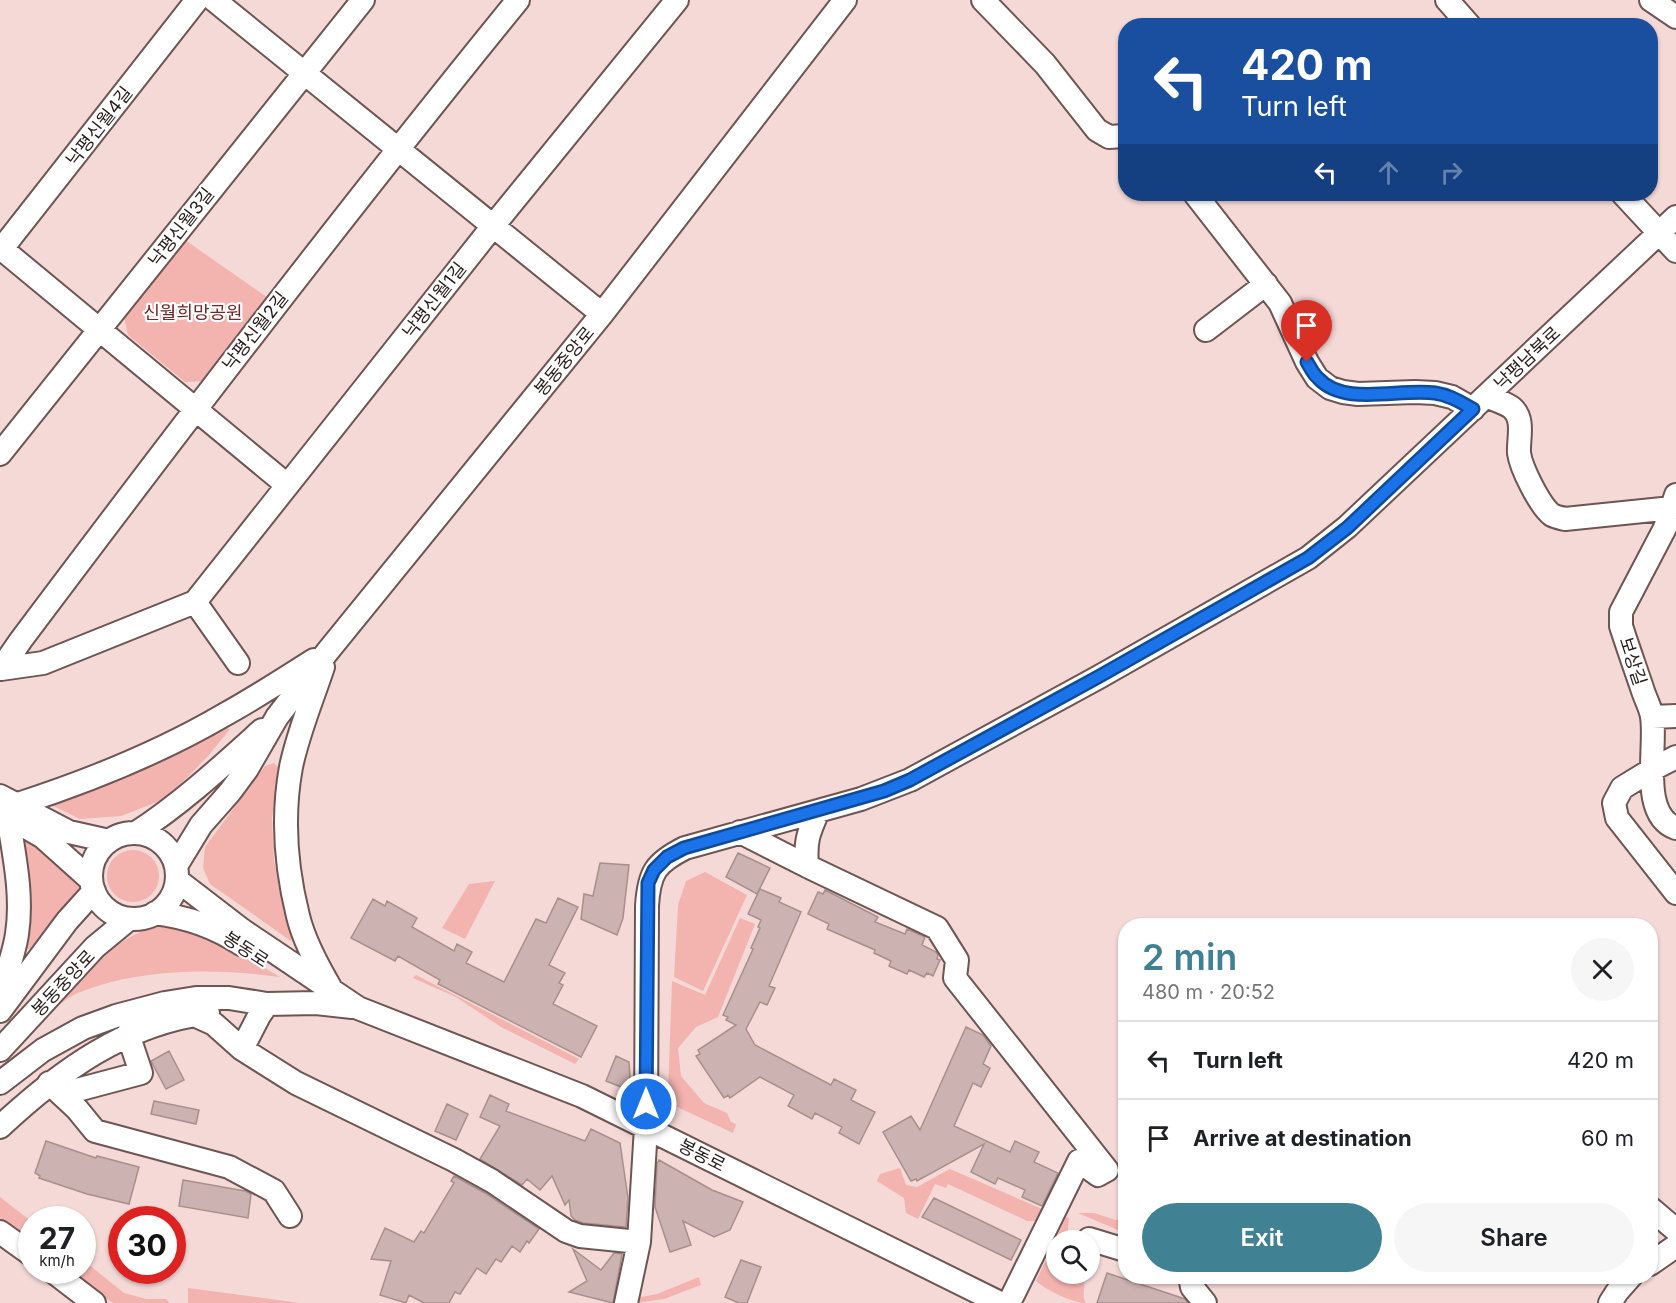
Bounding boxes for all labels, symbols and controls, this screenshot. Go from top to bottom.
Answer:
text: 420 m [1241,39,1372,90]
icon: left [1142,42,1220,120]
street label: 낙평신월4길 [62,82,136,170]
text: Turn left [1241,90,1347,123]
icon: left [1309,156,1342,189]
icon: ahead [1372,156,1405,189]
icon: right [1435,156,1468,189]
street label: 낙평신월3길 [144,184,218,270]
street label: 낙평신월1길 [398,258,470,342]
street label: 낙평신월2길 [218,288,292,374]
pin [1281,300,1332,362]
park label: 신월희망공원 [143,302,243,323]
icon: arrive [1290,309,1323,342]
street label: 봉동중앙로 [530,322,598,400]
street label: 낙평남북로 [1490,322,1564,394]
street label: 보상길 [1615,634,1651,688]
street label: 봉동로 [219,927,273,971]
text: 2 min [1142,935,1237,979]
button: close [1571,938,1634,1001]
street label: 봉동중앙로 [27,946,99,1020]
text: 480 m · 20:52 [1142,980,1275,1004]
icon: left [1142,1044,1175,1077]
text: Turn left [1193,1047,1283,1073]
text: 420 m [1567,1047,1634,1073]
position arrow [614,1072,678,1136]
icon: arrive [1142,1122,1175,1155]
text: Arrive at destination [1193,1125,1412,1151]
text: 60 m [1581,1125,1634,1151]
street label: 봉동로 [675,1134,729,1176]
button: Exit [1142,1203,1382,1272]
button: Share [1394,1203,1634,1272]
speed limit sign: 30 [108,1206,186,1284]
text: 27 [39,1220,75,1256]
map controls [1046,1230,1100,1284]
button: search [1046,1230,1100,1284]
text: km/h [39,1251,75,1270]

